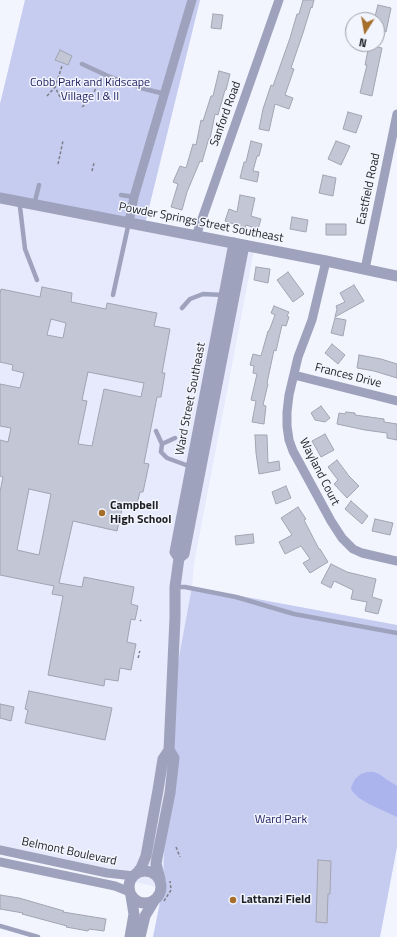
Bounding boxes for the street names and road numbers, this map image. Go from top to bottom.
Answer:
street label: Sanford Road [208,80,244,148]
street label: Eastfield Road [354,152,384,226]
street label: Powder Springs Street Southeast [117,200,285,246]
street label: Ward Street Southeast [173,341,209,457]
street label: Frances Drive [313,361,383,391]
street label: Wayland Court [296,436,342,508]
street label: Belmont Boulevard [20,835,118,869]

